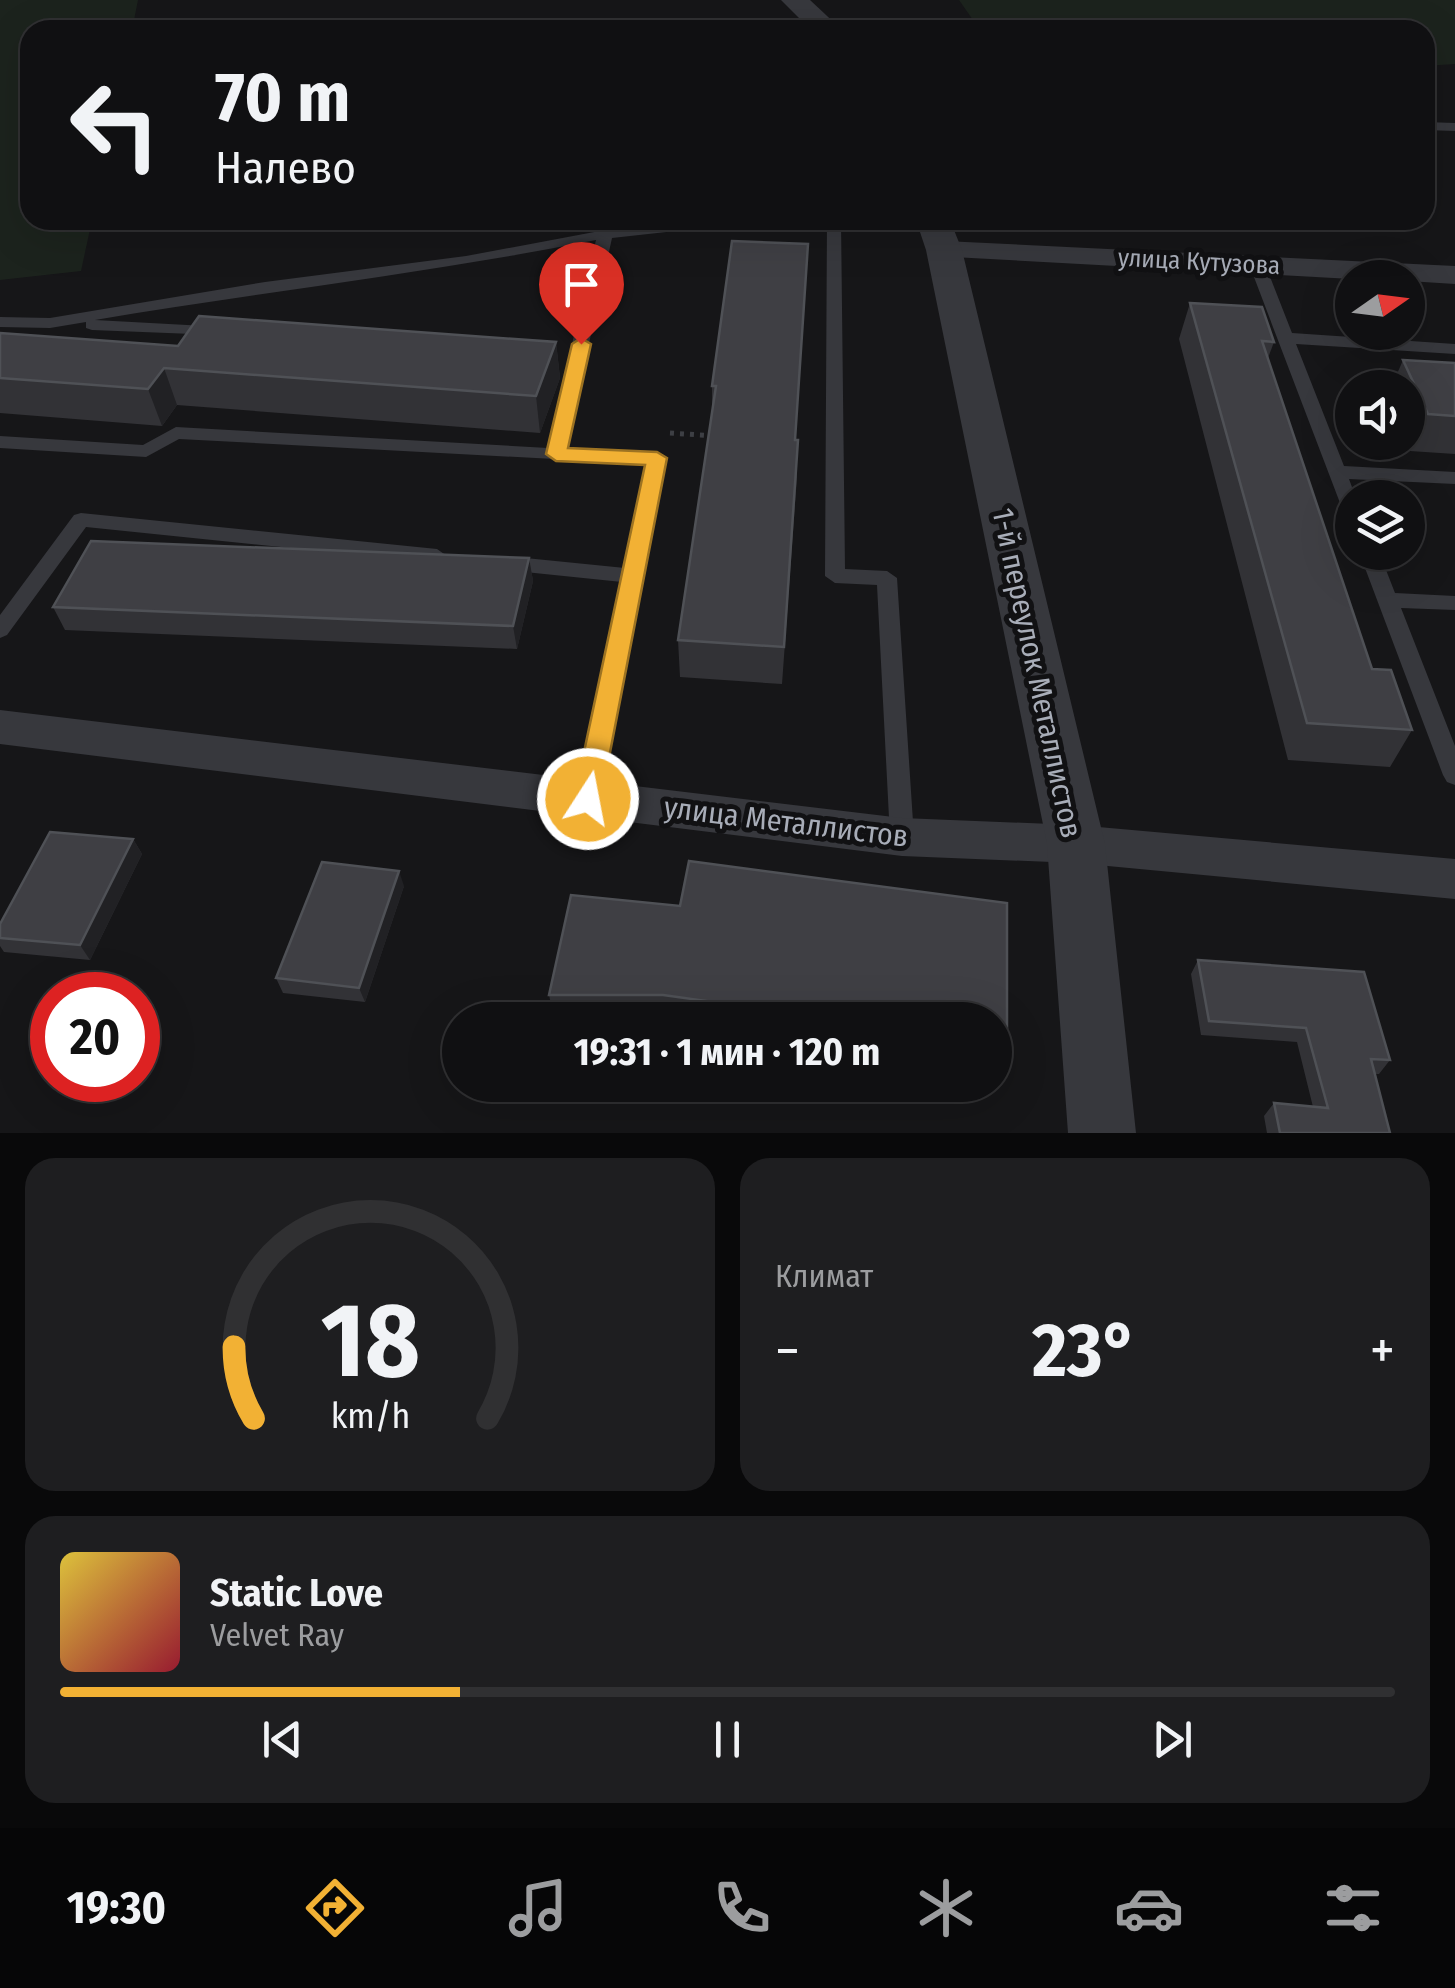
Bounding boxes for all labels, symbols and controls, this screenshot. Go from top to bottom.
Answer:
text: 70 m [215,56,350,140]
icon: left [50,60,180,190]
text: Налево [215,141,356,195]
pin [539,242,624,345]
street label: улица Кутузова [1117,243,1281,281]
icon: arrive [554,257,609,312]
north arrow [1335,260,1425,350]
map controls [1335,260,1425,570]
button: sound [1335,370,1425,460]
button: layers [1335,480,1425,570]
street label: 1-й переулок Металлистов [984,505,1090,841]
position arrow [536,747,640,851]
street label: улица Металлистов [662,789,910,855]
speed limit sign: 20 [30,972,160,1102]
text: 19:31 · 1 мин · 120 m [574,1029,880,1075]
text: Климат [775,1257,873,1295]
text: 18 [321,1279,419,1404]
text: 23° [1032,1306,1138,1396]
text: − [775,1318,800,1384]
text: + [1370,1318,1395,1384]
text: km/h [330,1395,410,1437]
text: Static Love [210,1570,383,1616]
text: Velvet Ray [210,1616,344,1654]
icon: previous [255,1712,310,1767]
icon: pause [700,1712,755,1767]
icon: next [1145,1712,1200,1767]
icon: directions [300,1873,370,1943]
icon: music [503,1873,573,1943]
icon: phone [707,1873,777,1943]
icon: climate [911,1873,981,1943]
icon: car [1114,1873,1184,1943]
icon: filters [1318,1873,1388,1943]
text: 19:30 [67,1881,166,1935]

